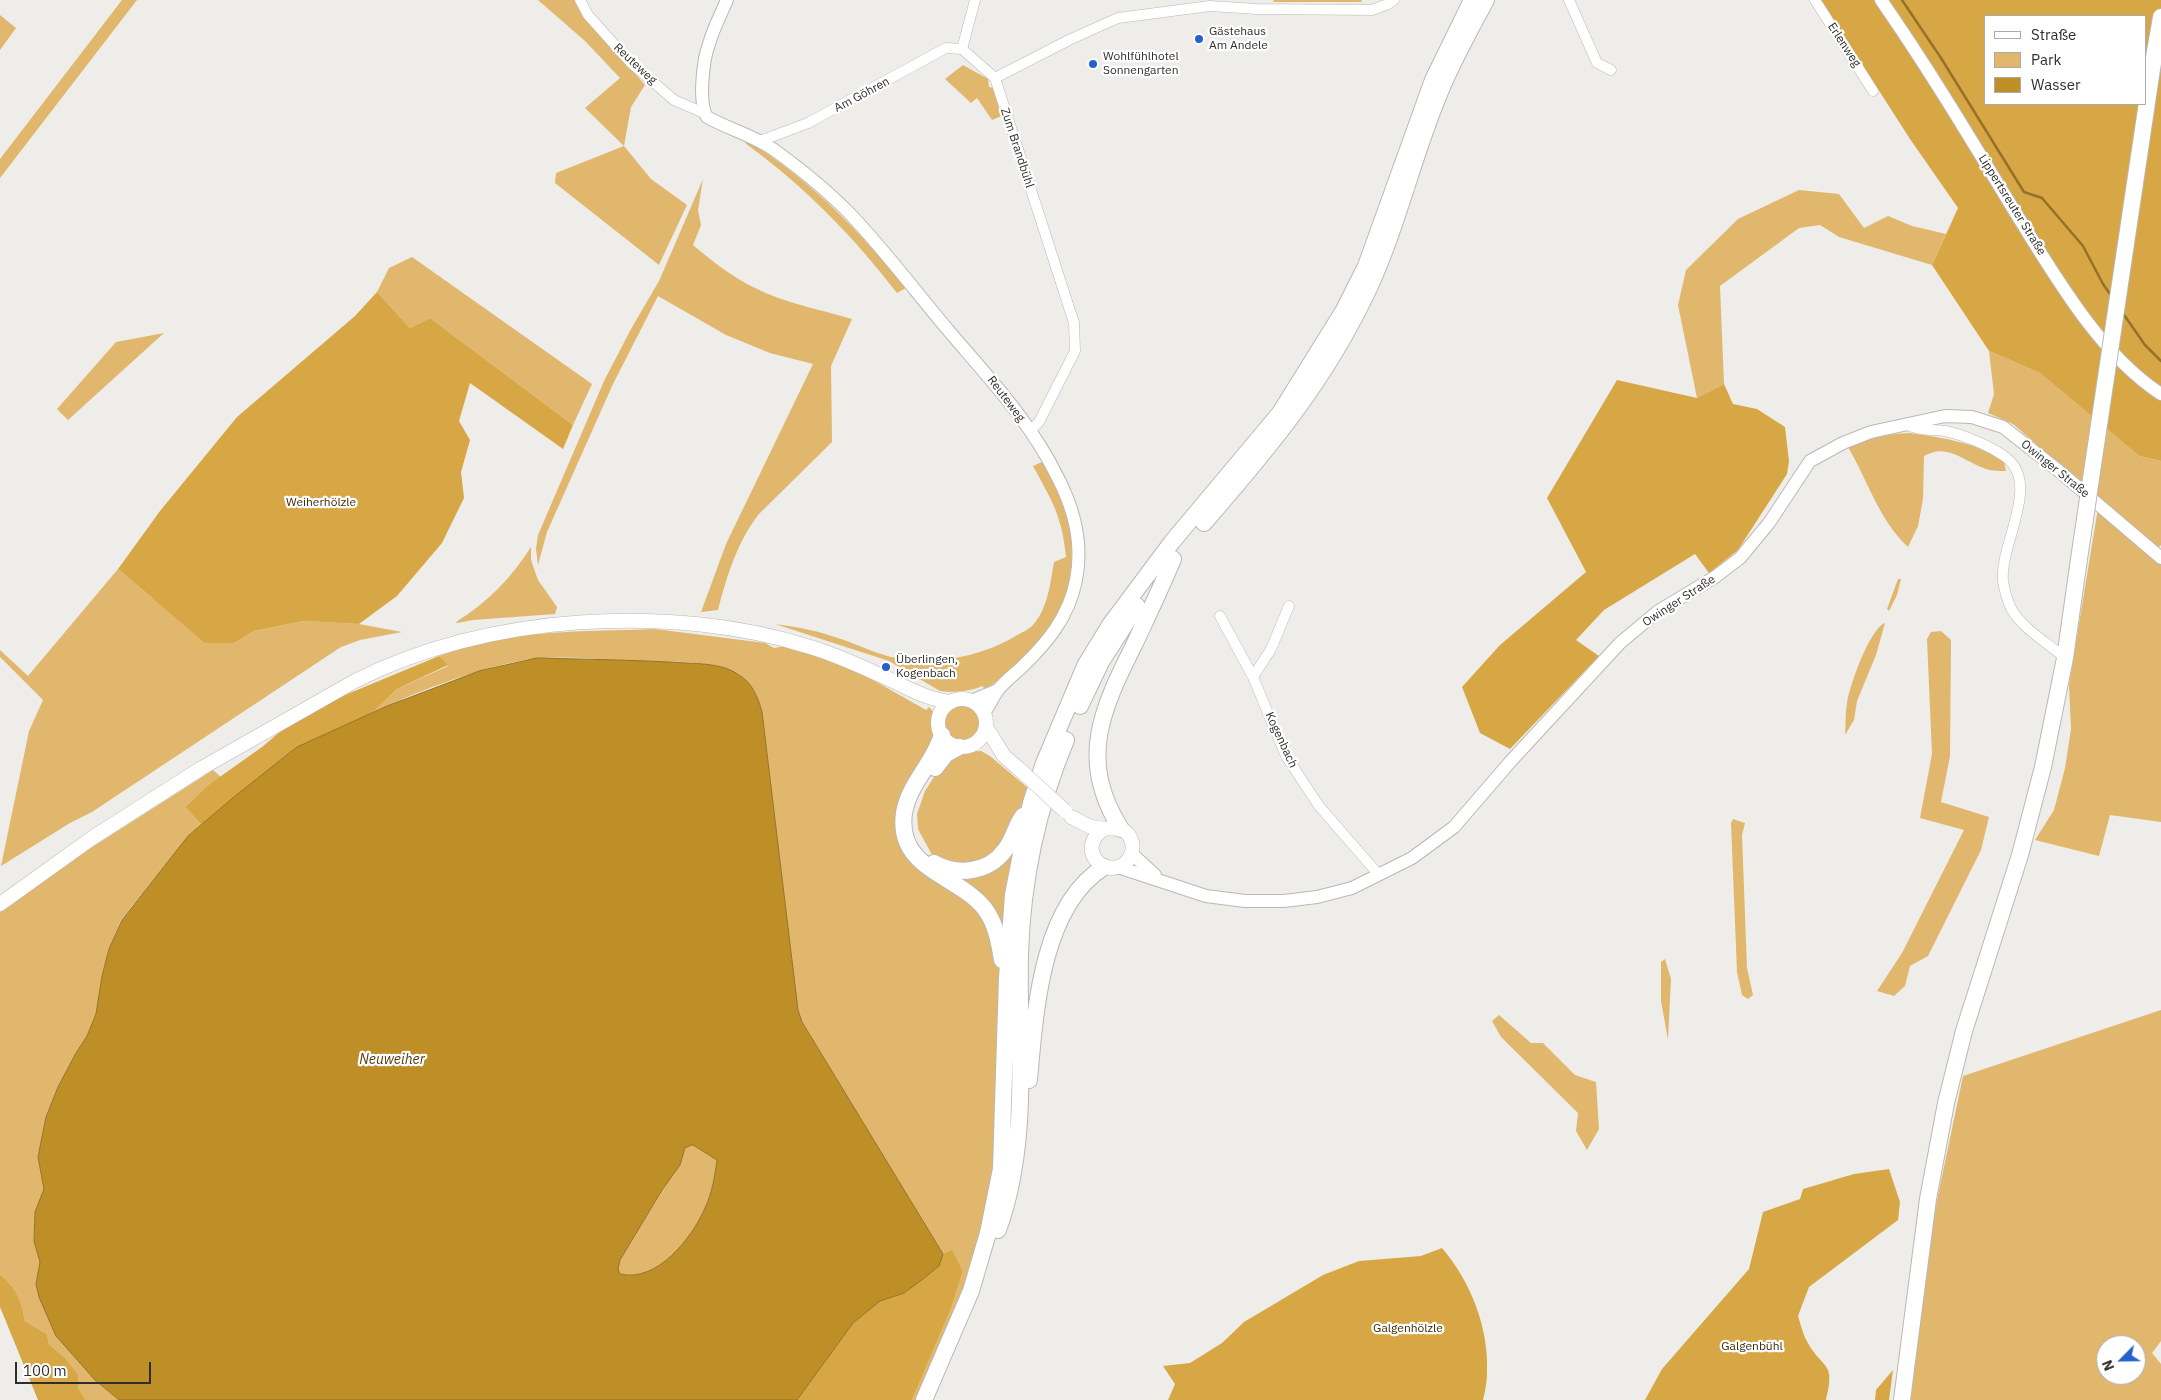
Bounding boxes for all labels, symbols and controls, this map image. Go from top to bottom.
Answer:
legend [1984,15,2146,105]
street label: Erlenweg [1824,20,1864,70]
place label: Gästehaus Am Andele [1209,25,1268,53]
text: Straße [2031,25,2076,44]
marker: Gästehaus Am Andele [1193,33,1205,45]
street label: Reuteweg [610,40,660,88]
place label: Wohlfühlhotel Sonnengarten [1103,50,1179,78]
text: Park [2031,50,2061,69]
marker: Wohlfühlhotel Sonnengarten [1087,58,1099,70]
street label: Am Göhren [832,74,892,116]
text: Wasser [2031,75,2081,94]
street label: Zum Brandbühl [997,106,1037,190]
street label: Lippertsreuter Straße [1975,152,2049,258]
street label: Reuteweg [984,373,1028,425]
street label: Owinger Straße [2018,437,2092,501]
park label: Weiherhölzle [286,496,356,510]
street label: Owinger Straße [1640,572,1718,630]
place label: Überlingen, Kogenbach [896,653,958,681]
marker: Überlingen, Kogenbach [880,661,892,673]
street label: Kogenbach [1262,710,1300,770]
water label: Neuweiher [359,1052,425,1068]
park label: Galgenhölzle [1373,1322,1443,1336]
north arrow [2096,1335,2146,1385]
park label: Galgenbühl [1721,1340,1783,1354]
scale bar [18,1352,154,1384]
text: N [2098,1357,2118,1374]
text: 100 m [23,1361,67,1380]

